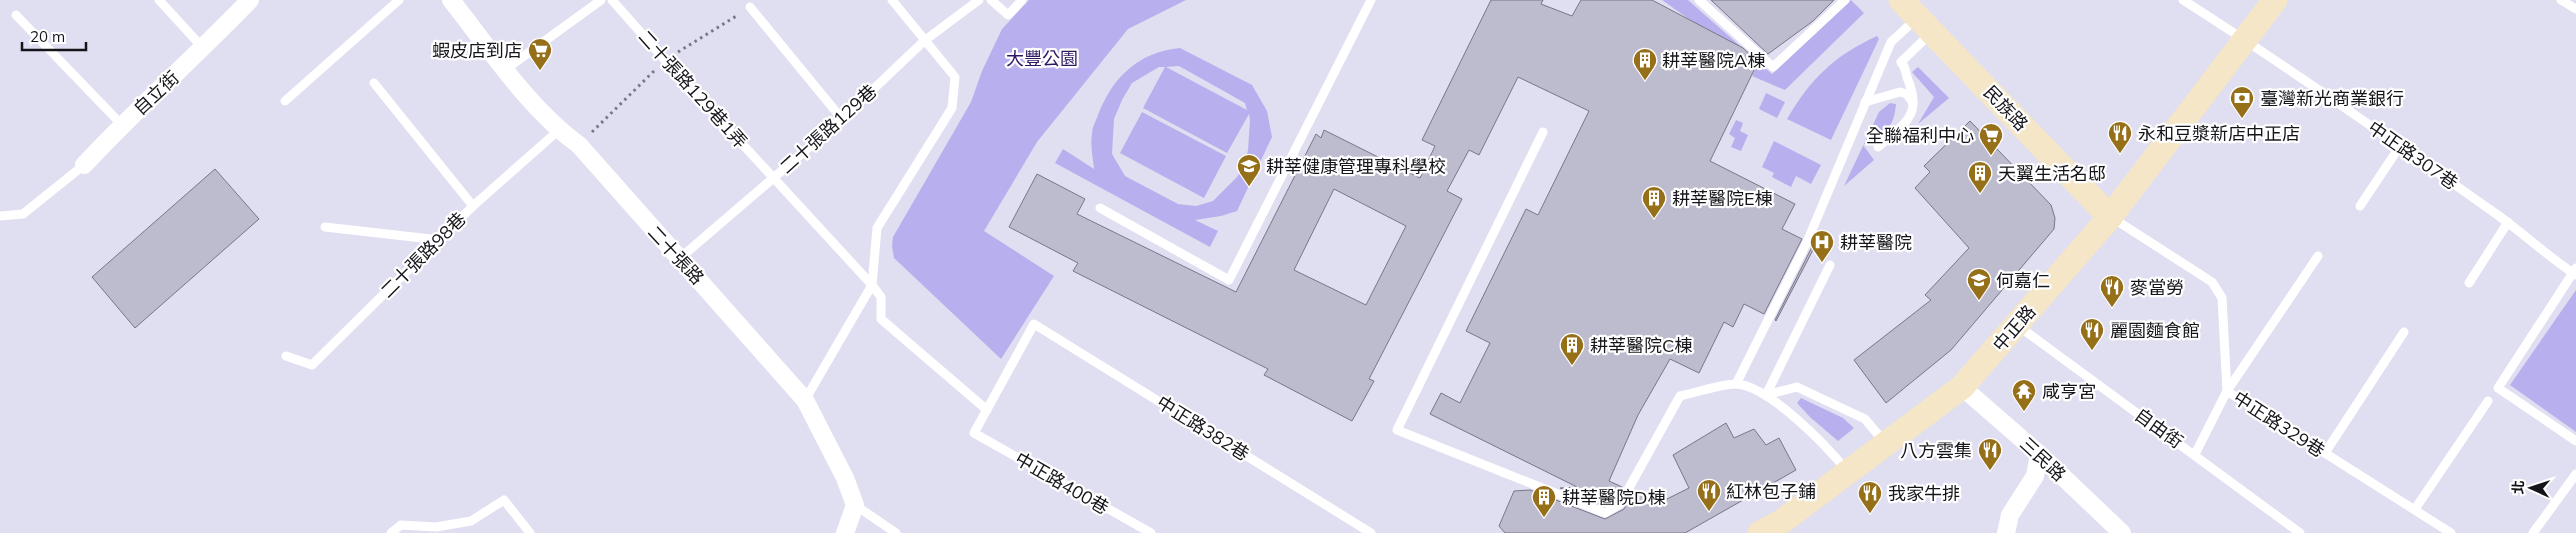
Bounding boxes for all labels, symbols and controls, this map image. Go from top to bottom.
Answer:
scale bar [22,20,86,52]
street label: 二十張路129巷1弄 [634,25,752,153]
text: 20 m [30,27,65,46]
supermarket icon: 蝦皮店到店 [527,37,553,71]
place label: 蝦皮店到店 [432,39,522,62]
park label: 大豐公園 [1006,47,1078,70]
building icon: 耕莘醫院A棟 [1632,47,1658,81]
place label: 耕莘醫院A棟 [1662,49,1765,72]
street label: 自立街 [128,66,184,120]
street label: 二十張路129巷 [775,80,881,178]
street label: 民族路 [1979,81,2033,135]
bank icon: 臺灣新光商業銀行 [2229,85,2255,119]
place label: 臺灣新光商業銀行 [2260,87,2404,110]
street label: 中正路307巷 [2364,116,2462,194]
restaurant icon: 永和豆漿新店中正店 [2107,120,2133,154]
supermarket icon: 全聯福利中心 [1978,122,2004,156]
place label: 永和豆漿新店中正店 [2138,122,2300,145]
place label: 全聯福利中心 [1866,124,1974,147]
school or university icon: 耕莘健康管理專科學校 [1236,153,1262,187]
place label: 耕莘健康管理專科學校 [1266,155,1446,178]
building icon: 天翼生活名邸 [1967,160,1993,194]
place label: 天翼生活名邸 [1998,162,2106,185]
building icon: 耕莘醫院E棟 [1641,185,1667,219]
place label: 耕莘醫院E棟 [1672,187,1773,210]
street label: 二十張路98巷 [375,207,471,303]
street label: 二十張路 [643,221,709,289]
hospital icon: 耕莘醫院 [1809,229,1835,263]
place label: 耕莘醫院 [1840,231,1912,254]
school or university icon: 何嘉仁 [1966,267,1992,301]
place label: 何嘉仁 [1996,269,2050,292]
restaurant icon: 麥當勞 [2099,274,2125,308]
place label: 麥當勞 [2130,276,2184,299]
street label: 中正路 [1988,300,2040,356]
restaurant icon: 麗園麵食館 [2079,317,2105,351]
place label: 麗園麵食館 [2110,319,2200,342]
building icon: 耕莘醫院C棟 [1559,332,1585,366]
place label: 耕莘醫院C棟 [1590,334,1692,357]
temple icon: 咸亨宮 [2011,378,2037,412]
place label: 咸亨宮 [2042,380,2096,403]
street label: 中正路329巷 [2229,386,2329,462]
street label: 中正路382巷 [1153,391,1253,465]
street label: 自由街 [2130,403,2188,453]
street label: 三民路 [2015,432,2071,486]
restaurant icon: 八方雲集 [1977,437,2003,471]
place label: 八方雲集 [1900,439,1972,462]
street label: 中正路400巷 [1011,447,1113,519]
north arrow [2506,463,2556,513]
restaurant icon: 紅林包子鋪 [1696,478,1722,512]
place label: 紅林包子鋪 [1726,480,1816,503]
restaurant icon: 我家牛排 [1857,480,1883,514]
text: 北 [2509,480,2527,495]
place label: 我家牛排 [1888,482,1960,505]
building icon: 耕莘醫院D棟 [1531,484,1557,518]
place label: 耕莘醫院D棟 [1562,486,1665,509]

